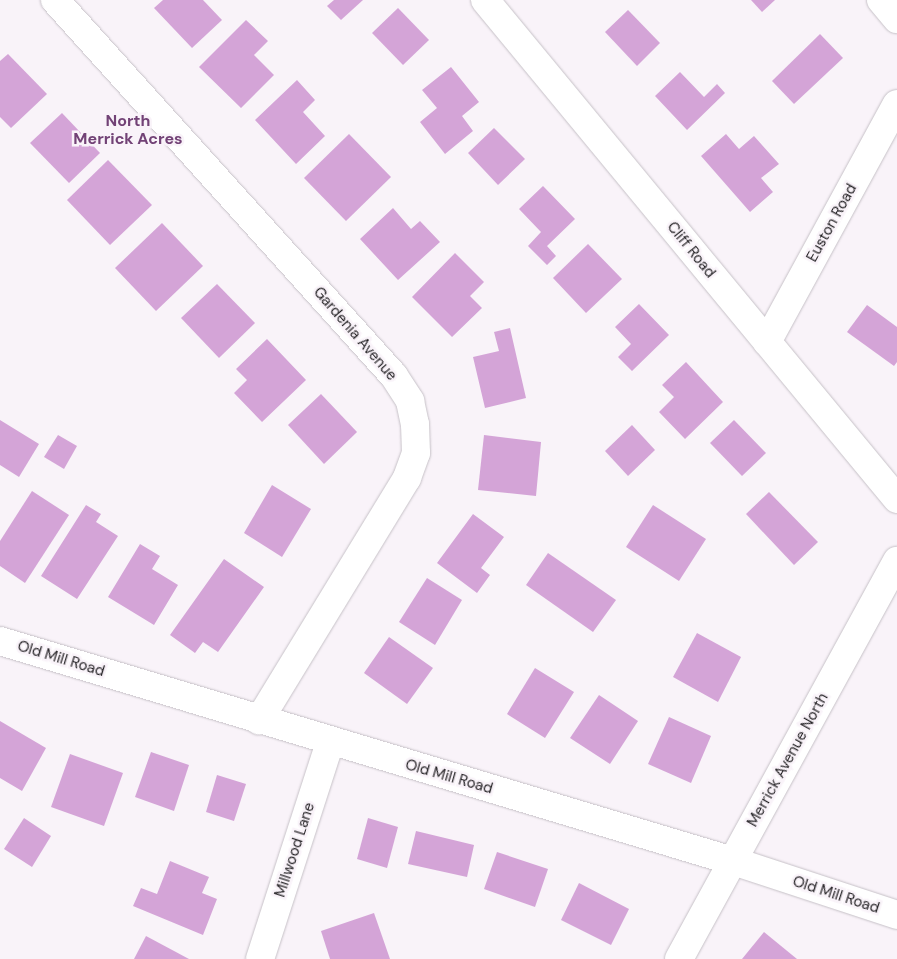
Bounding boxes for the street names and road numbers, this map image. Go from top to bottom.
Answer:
street label: Euston Road [803,181,861,265]
street label: Cliff Road [663,218,719,282]
street label: Gardenia Avenue [309,284,401,384]
street label: Old Mill Road [15,637,107,681]
street label: Merrick Avenue North [744,690,832,830]
street label: Old Mill Road [403,756,495,798]
street label: Millwood Lane [271,800,319,900]
street label: Old Mill Road [790,873,882,917]

